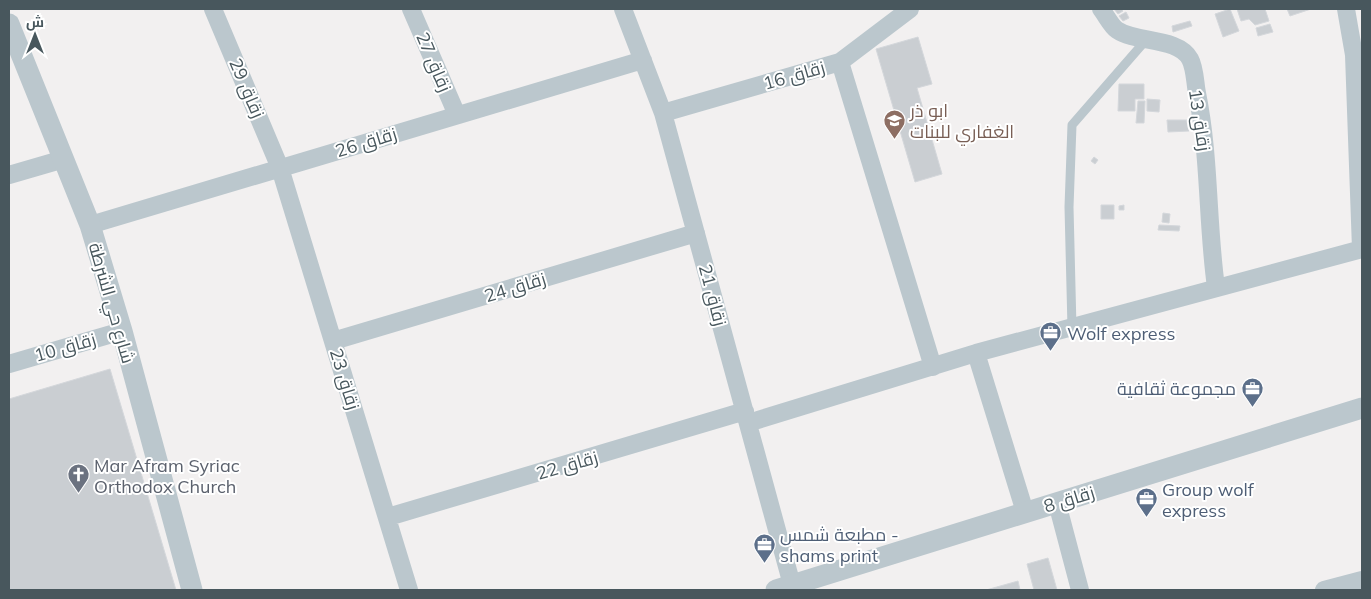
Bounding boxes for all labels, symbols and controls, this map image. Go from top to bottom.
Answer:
north arrow [10,10,60,60]
text: ش [26,13,44,31]
street label: زقاق 27 [410,29,457,96]
street label: زقاق 29 [223,55,270,122]
street label: زقاق 16 [761,55,828,96]
street label: زقاق 13 [1183,87,1216,153]
place label: ابو ذر الغفاري للبنات [909,99,1014,146]
school or university icon: ابو ذر الغفاري للبنات [882,108,906,139]
street label: زقاق 26 [333,122,400,163]
street label: شارع حي الشرطة [81,240,140,367]
street label: زقاق 21 [693,262,732,329]
street label: زقاق 24 [482,267,549,308]
office icon: Wolf express [1039,321,1063,352]
place label: Wolf express [1067,322,1176,345]
street label: زقاق 10 [32,327,99,368]
street label: زقاق 23 [324,346,365,413]
office icon: مجموعة ثقافية [1240,376,1264,407]
place label: مجموعة ثقافية [1117,377,1236,400]
street label: زقاق 22 [534,445,601,486]
place label: Mar Afram Syriac Orthodox Church [94,454,240,498]
church icon: Mar Afram Syriac Orthodox Church [66,463,90,494]
place label: Group wolf express [1162,478,1255,522]
street label: زقاق 8 [1041,480,1098,519]
office icon: Group wolf express [1134,487,1158,518]
place label: مطبعة شمس - shams print [780,523,899,567]
office icon: مطبعة شمس - shams print [752,532,776,563]

